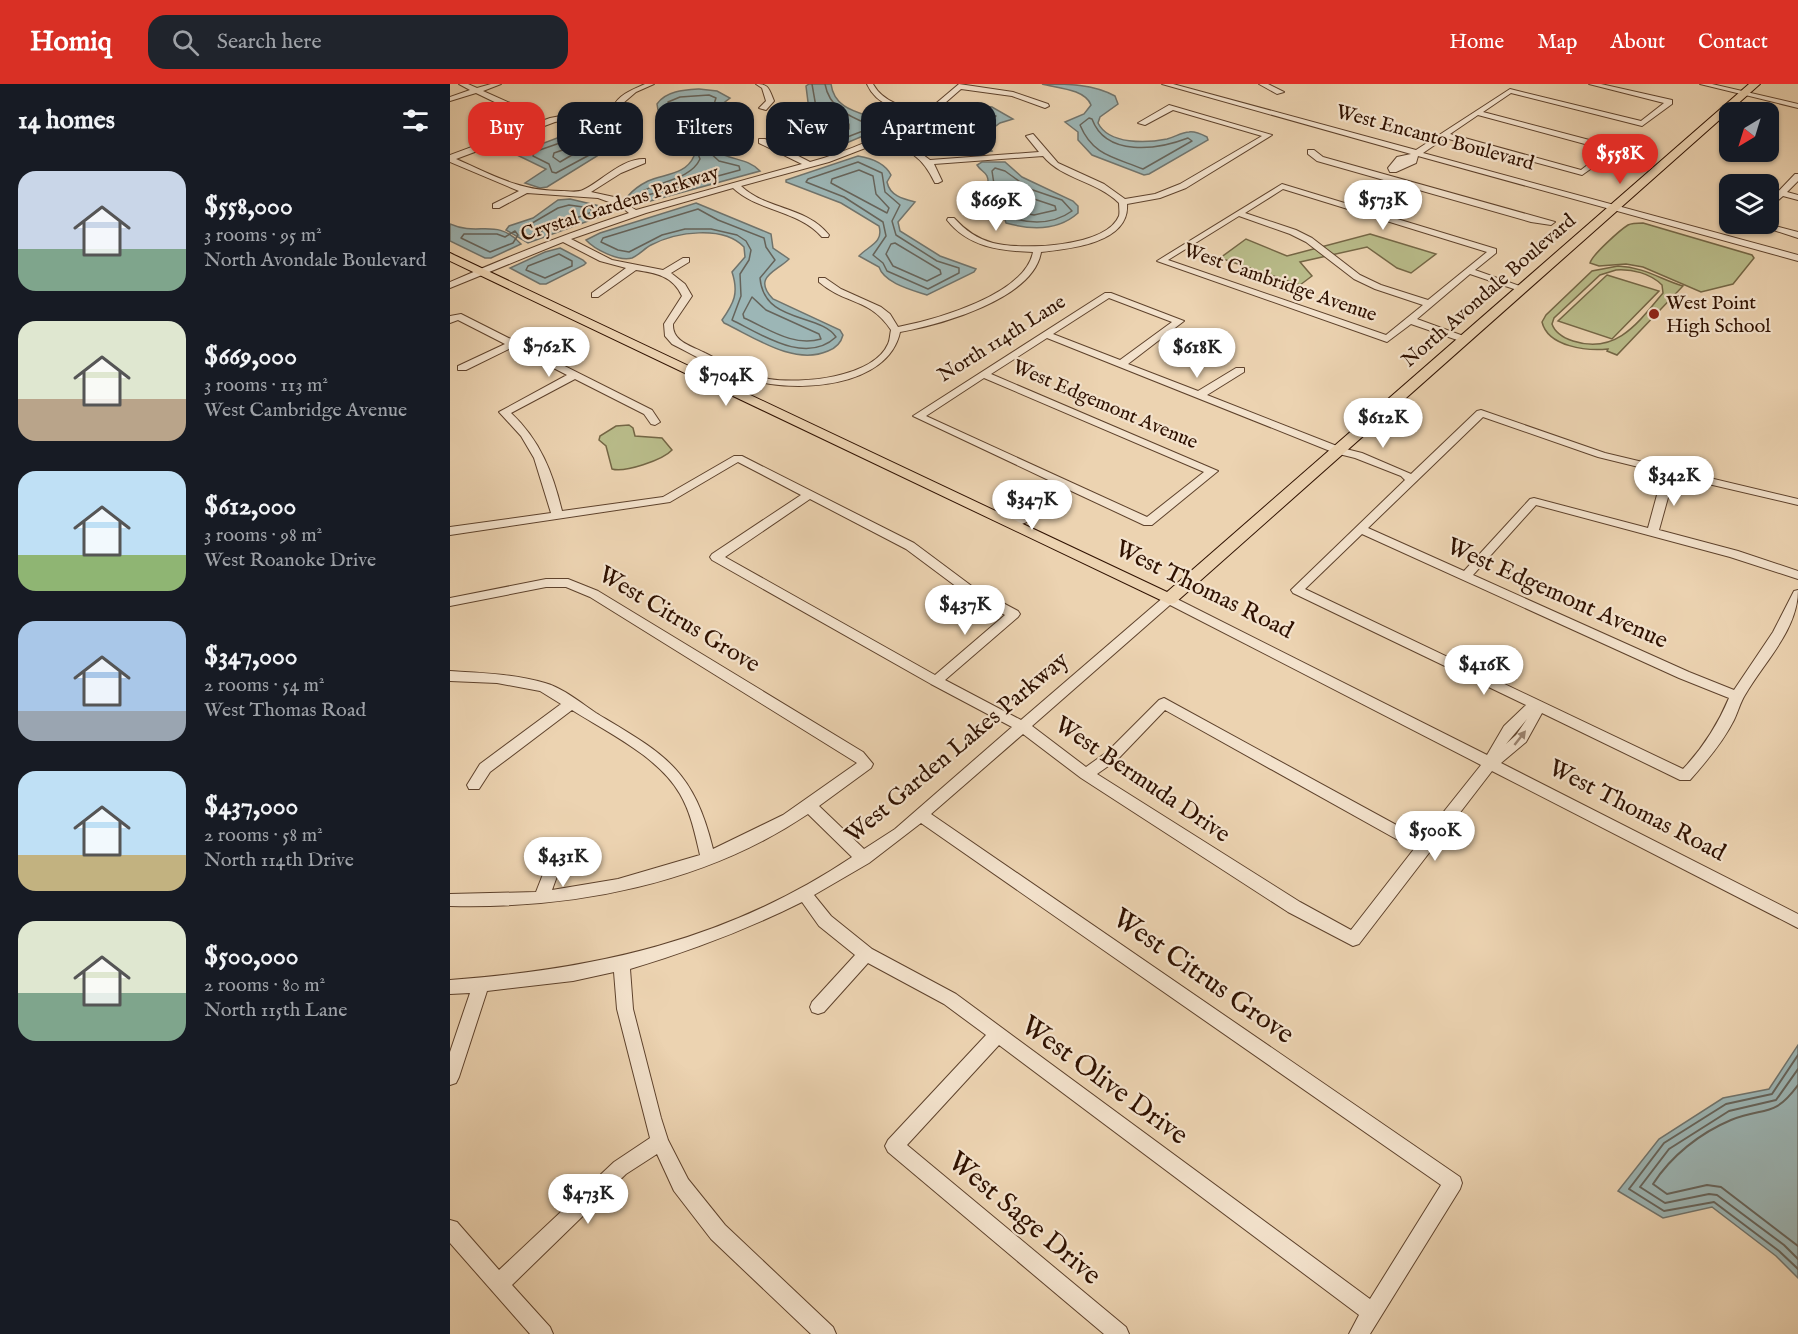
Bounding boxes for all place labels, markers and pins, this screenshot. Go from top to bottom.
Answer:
pin: $558K [1578,134,1662,185]
pin: $573K [1341,180,1425,231]
pin: $669K [954,181,1038,232]
place label: West Point High School [1666,291,1771,339]
marker: West Point High School [1647,307,1661,321]
pin: $762K [507,327,591,378]
pin: $618K [1155,328,1239,379]
pin: $704K [684,356,768,407]
pin: $612K [1341,398,1425,449]
pin: $342K [1632,456,1716,507]
pin: $347K [990,480,1074,531]
pin: $437K [923,585,1007,636]
pin: $416K [1442,645,1526,696]
pin: $500K [1393,811,1477,862]
pin: $431K [521,837,605,888]
pin: $473K [546,1174,630,1225]

